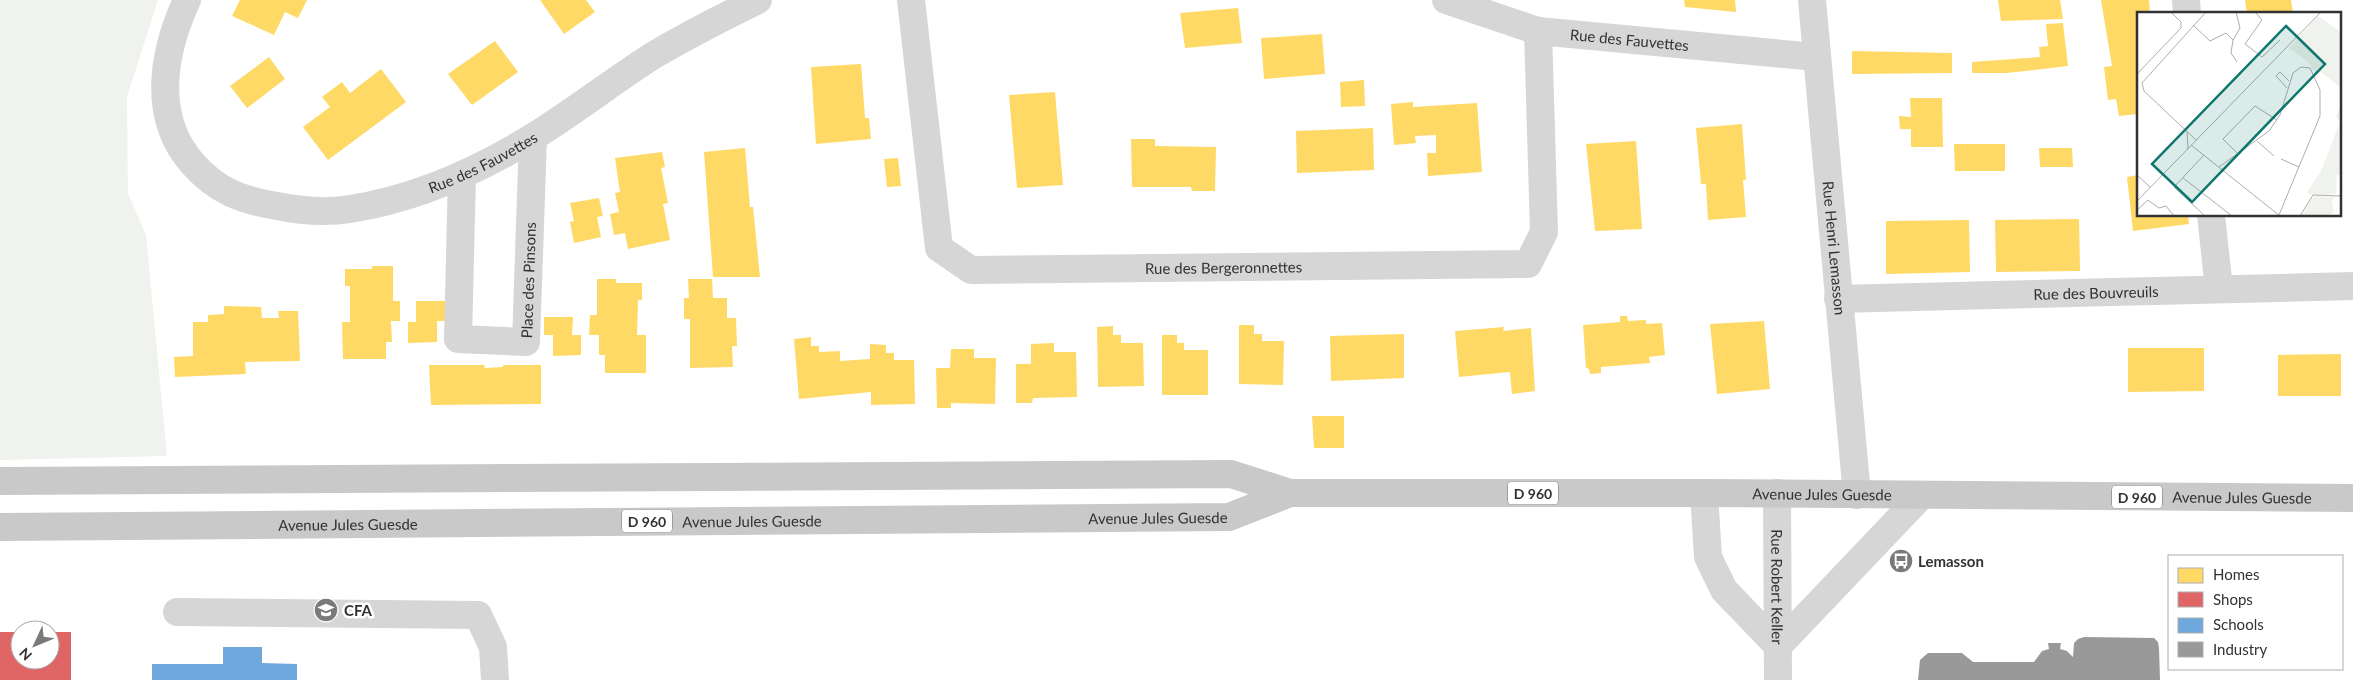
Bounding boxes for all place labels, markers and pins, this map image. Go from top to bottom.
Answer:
bus stop icon: Lemasson [1888,548,1914,574]
place label: Lemasson [1918,552,1984,570]
school or university icon: CFA [313,597,339,623]
place label: CFA [344,601,373,619]

